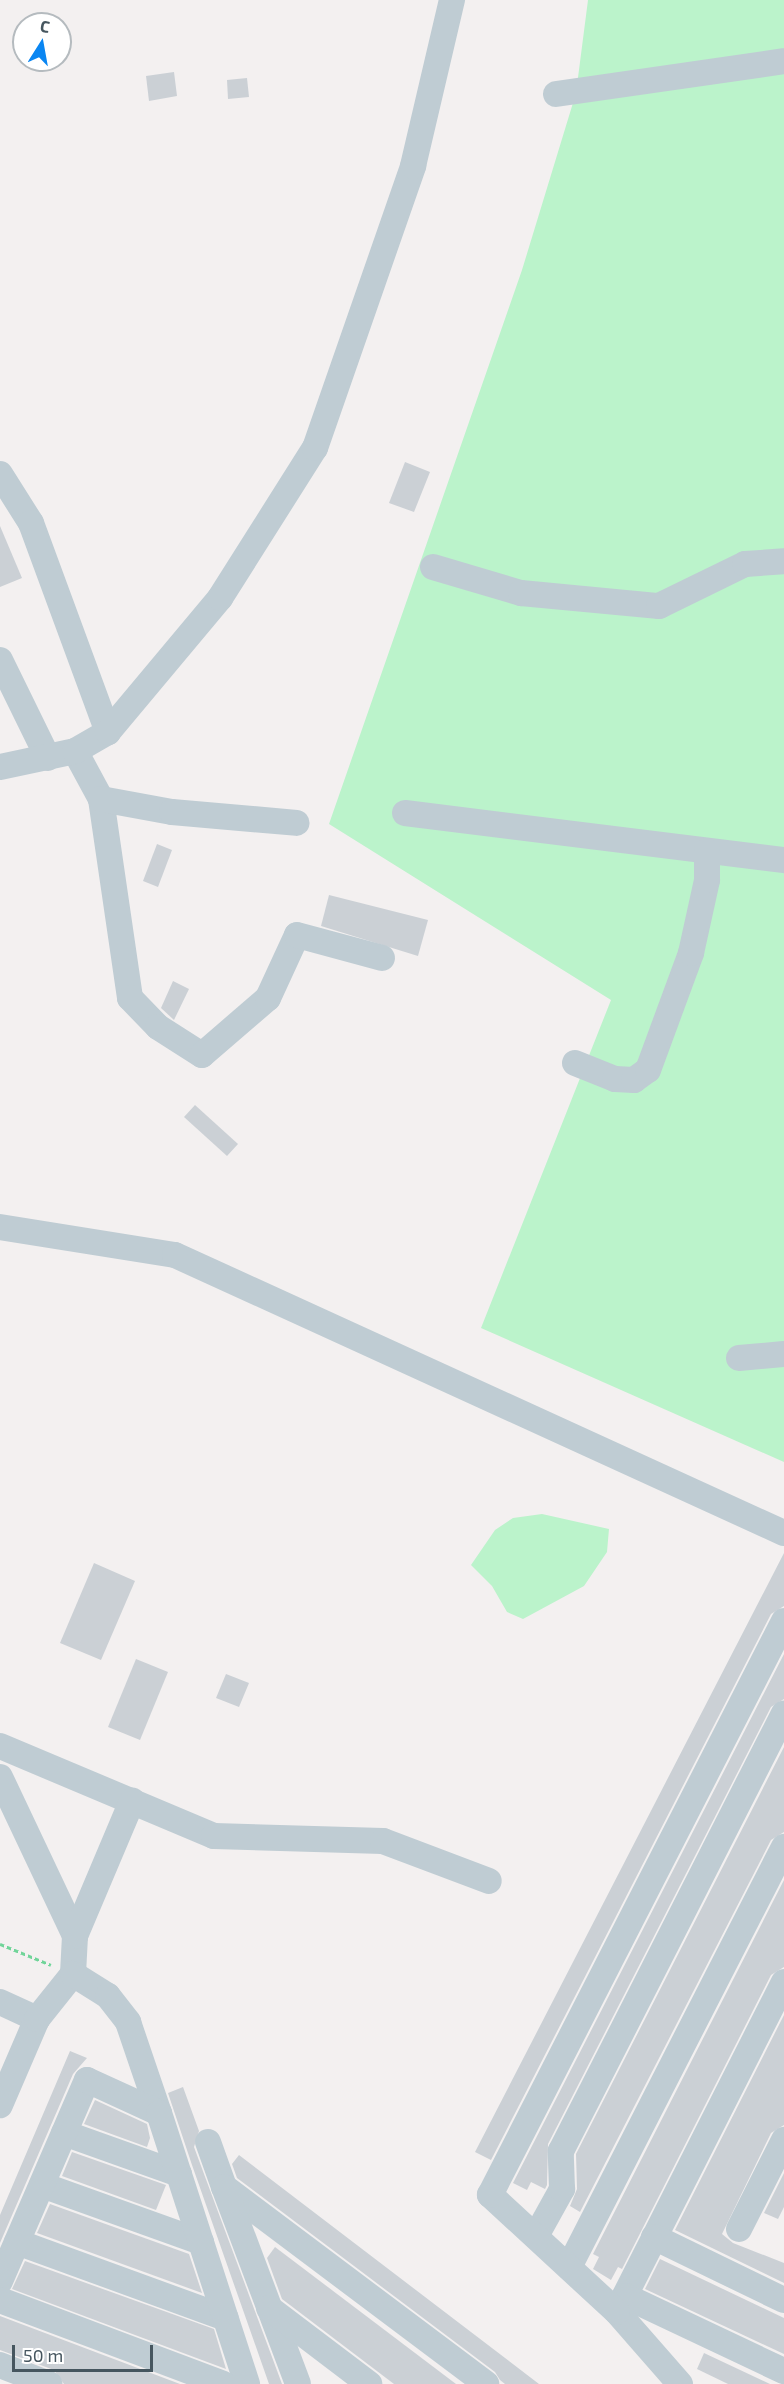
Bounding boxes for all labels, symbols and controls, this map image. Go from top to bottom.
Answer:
north arrow [12,12,72,72]
text: С [39,16,52,36]
scale bar [15,2333,156,2371]
text: 50 m [23,2344,63,2366]

